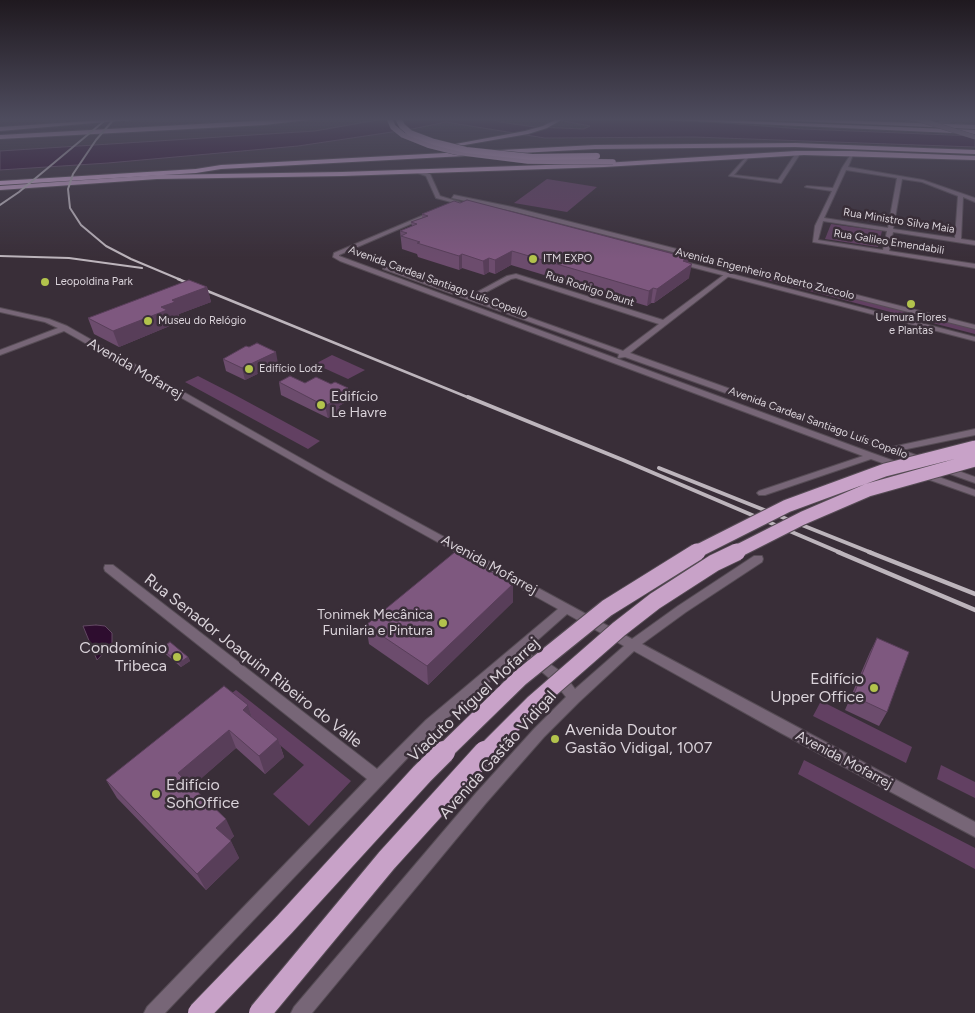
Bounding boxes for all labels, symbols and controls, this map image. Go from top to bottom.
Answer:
street label: Rua Ministro Silva Maia [842,206,956,236]
street label: Rua Galileo Emendabili [833,227,945,257]
street label: Avenida Cardeal Santiago Luís Copello [347,243,529,321]
street label: Avenida Engenheiro Roberto Zuccolo [674,245,856,303]
place label: ITM EXPO [543,252,592,266]
marker: ITM EXPO [527,253,539,265]
street label: Rua Rodrigo Daunt [544,268,636,310]
place label: Leopoldina Park [55,275,133,289]
marker: Leopoldina Park [39,276,51,288]
marker: Uemura Flores e Plantas [905,298,917,310]
place label: Uemura Flores e Plantas [876,311,946,337]
place label: Museu do Relógio [158,314,246,328]
marker: Museu do Relógio [142,315,154,327]
street label: Avenida Mofarrej [84,335,186,403]
place label: Edifício Lodz [259,362,323,376]
marker: Edifício Lodz [243,363,255,375]
street label: Avenida Cardeal Santiago Luís Copello [727,384,909,462]
place label: Edifício Le Havre [331,389,387,422]
marker: Edifício Le Havre [315,399,327,411]
street label: Avenida Mofarrej [438,532,540,598]
street label: Rua Senador Joaquim Ribeiro do Valle [140,570,366,752]
place label: Tonimek Mecânica Funilaria e Pintura [317,607,433,640]
marker: Tonimek Mecânica Funilaria e Pintura [437,617,449,629]
street label: Viaduto Miguel Mofarrej [404,634,544,766]
place label: Condomínio Tribeca [79,638,167,676]
marker: Condomínio Tribeca [171,651,183,663]
place label: Edifício Upper Office [770,669,864,707]
marker: Edifício Upper Office [868,682,880,694]
street label: Avenida Gastão Vidigal [435,687,561,823]
place label: Avenida Doutor Gastão Vidigal, 1007 [565,720,712,758]
street label: Avenida Mofarrej [793,727,895,793]
marker: Avenida Doutor Gastão Vidigal, 1007 [549,733,561,745]
place label: Edifício SohOffice [166,775,239,813]
marker: Edifício SohOffice [150,788,162,800]

